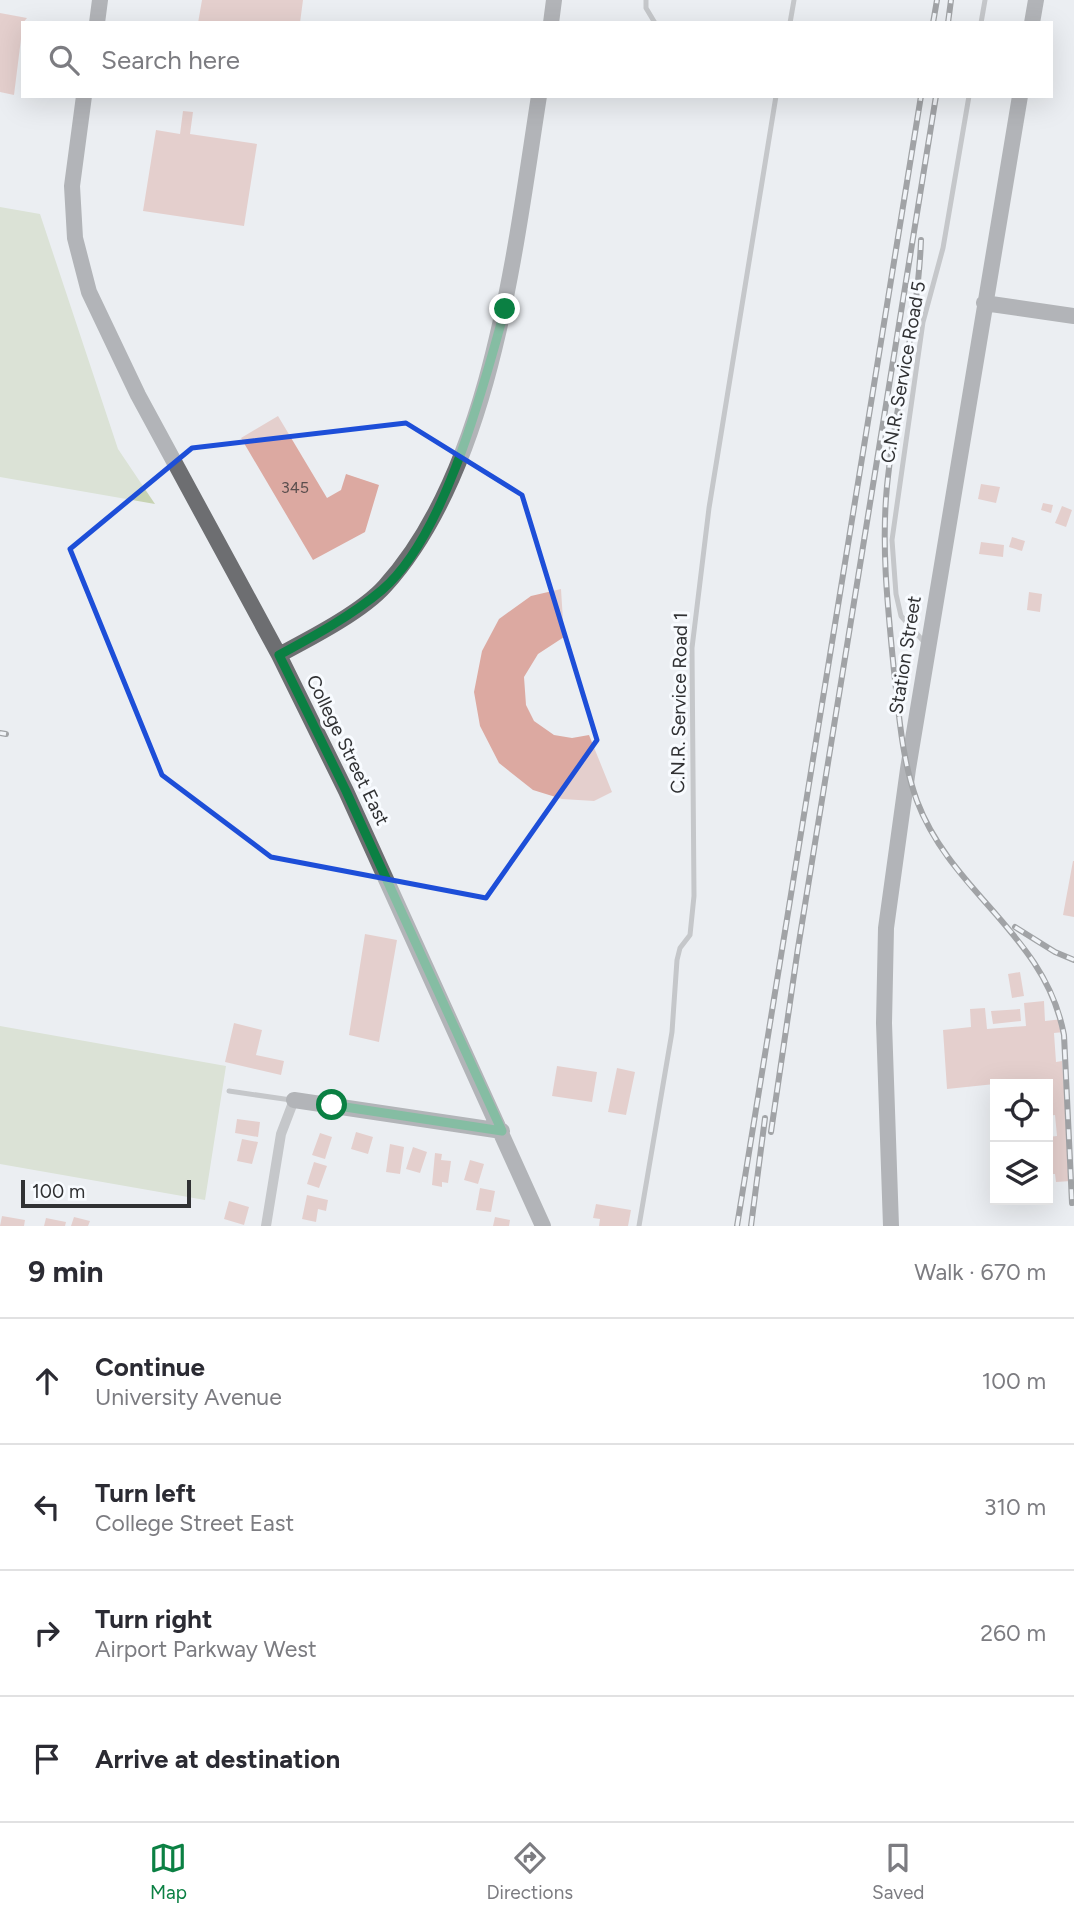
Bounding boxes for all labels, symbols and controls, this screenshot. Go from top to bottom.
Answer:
search box [21,21,1053,98]
icon: search [45,41,83,79]
text: Search here [101,44,240,76]
street label: C.N.R. Service Road 5 [876,279,930,465]
route end [489,293,520,324]
house number: 345 [281,478,309,497]
street label: Station Street [884,594,926,716]
street label: C.N.R. Service Road 1 [666,612,692,794]
street label: College Street East [302,671,394,829]
map controls [990,1079,1053,1205]
button: locate [990,1079,1053,1142]
route start [316,1089,347,1120]
button: layers [990,1142,1053,1205]
scale bar [21,1177,191,1209]
text: 100 m [32,1180,85,1203]
text: 9 min [28,1253,104,1290]
text: Walk · 670 m [914,1258,1046,1286]
text: Continue [95,1351,205,1383]
icon: ahead [28,1362,66,1400]
text: 100 m [982,1367,1046,1395]
text: University Avenue [95,1383,282,1411]
text: Turn left [95,1477,196,1509]
icon: left [28,1488,66,1526]
text: 310 m [984,1493,1046,1521]
text: College Street East [95,1509,294,1537]
text: Turn right [95,1603,212,1635]
icon: right [28,1614,66,1652]
text: 260 m [980,1619,1046,1647]
text: Airport Parkway West [95,1635,317,1663]
icon: arrive [28,1740,66,1778]
text: Arrive at destination [95,1743,340,1775]
tab: Map [149,1839,187,1904]
tab: Directions [486,1839,573,1904]
tab: Saved [872,1839,924,1904]

